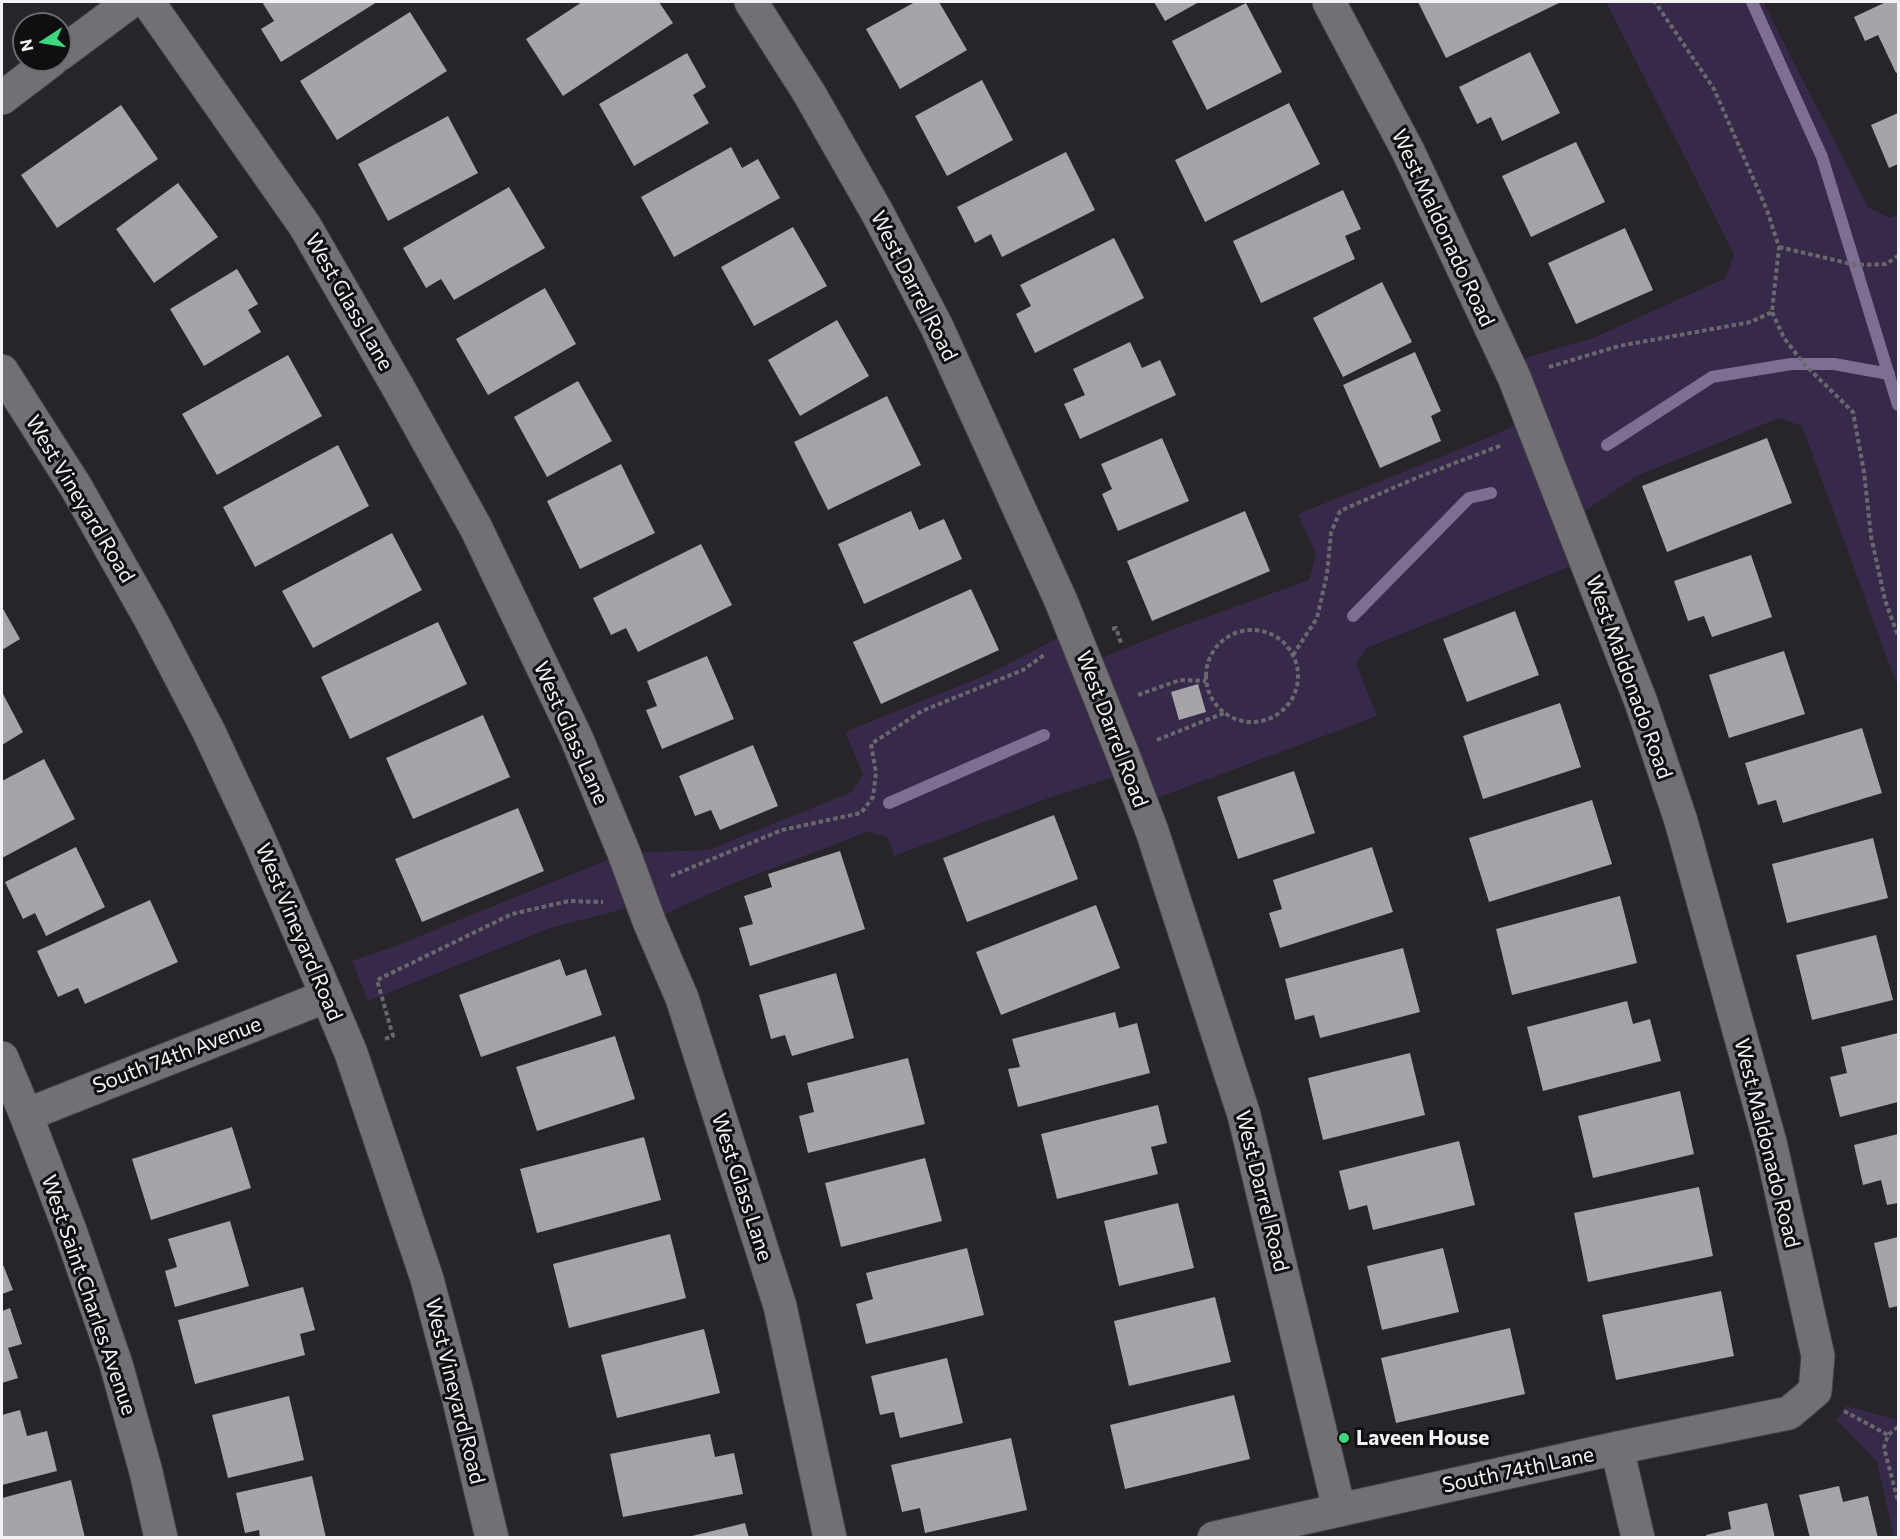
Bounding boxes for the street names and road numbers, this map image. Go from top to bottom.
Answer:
street label: West Maldonado Road [1386,125,1500,331]
street label: West Darrel Road [865,207,963,365]
street label: West Glass Lane [300,229,398,375]
street label: West Vineyard Road [20,411,140,587]
street label: West Maldonado Road [1580,572,1678,782]
street label: West Darrel Road [1071,647,1153,811]
street label: West Glass Lane [528,657,614,809]
street label: West Vineyard Road [250,839,348,1025]
street label: South 74th Avenue [89,1011,265,1099]
street label: West Maldonado Road [1729,1036,1805,1250]
street label: West Darrel Road [1230,1108,1294,1274]
street label: West Glass Lane [706,1110,778,1264]
street label: West Saint Charles Avenue [36,1172,142,1418]
street label: West Vineyard Road [420,1295,490,1487]
street label: South 74th Lane [1440,1442,1596,1498]

